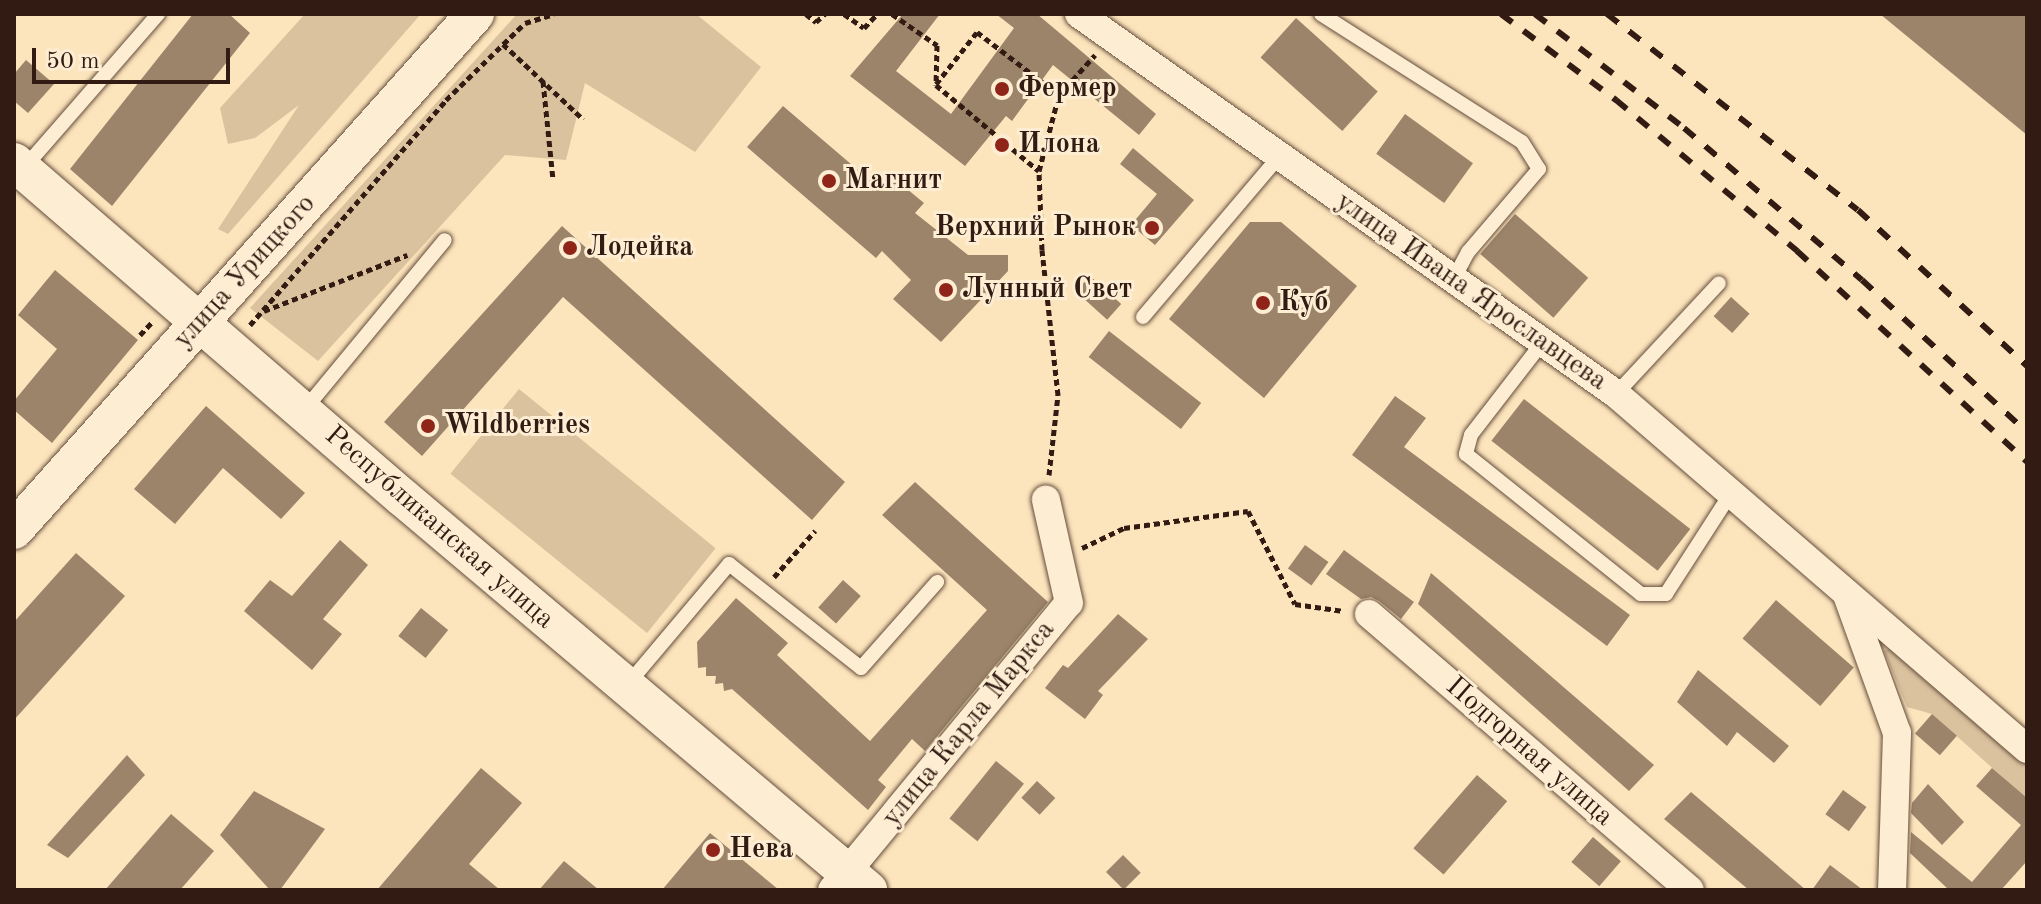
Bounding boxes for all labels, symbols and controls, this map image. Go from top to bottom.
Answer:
scale bar [36,32,234,82]
text: 50 m [46,50,100,74]
place label: Фермер [1018,72,1117,106]
marker: Фермер [993,80,1011,98]
place label: Илона [1018,128,1100,162]
marker: Илона [993,136,1011,154]
place label: Магнит [845,164,942,198]
marker: Магнит [820,172,838,190]
street label: улица Ивана Ярославцева [1329,185,1613,399]
street label: улица Урицкого [167,188,323,356]
place label: Верхний Рынок [935,211,1136,245]
marker: Верхний Рынок [1143,219,1161,237]
place label: Лодейка [586,231,693,265]
marker: Лодейка [561,239,579,257]
place label: Лунный Свет [962,273,1132,307]
marker: Лунный Свет [937,281,955,299]
place label: Куб [1279,286,1329,320]
marker: Куб [1254,294,1272,312]
place label: Wildberries [444,409,590,443]
marker: Wildberries [419,417,437,435]
street label: Республиканская улица [317,419,561,637]
street label: улица Карла Маркса [875,614,1063,834]
street label: Подгорная улица [1438,670,1620,834]
place label: Нева [729,833,794,867]
marker: Нева [704,841,722,859]

